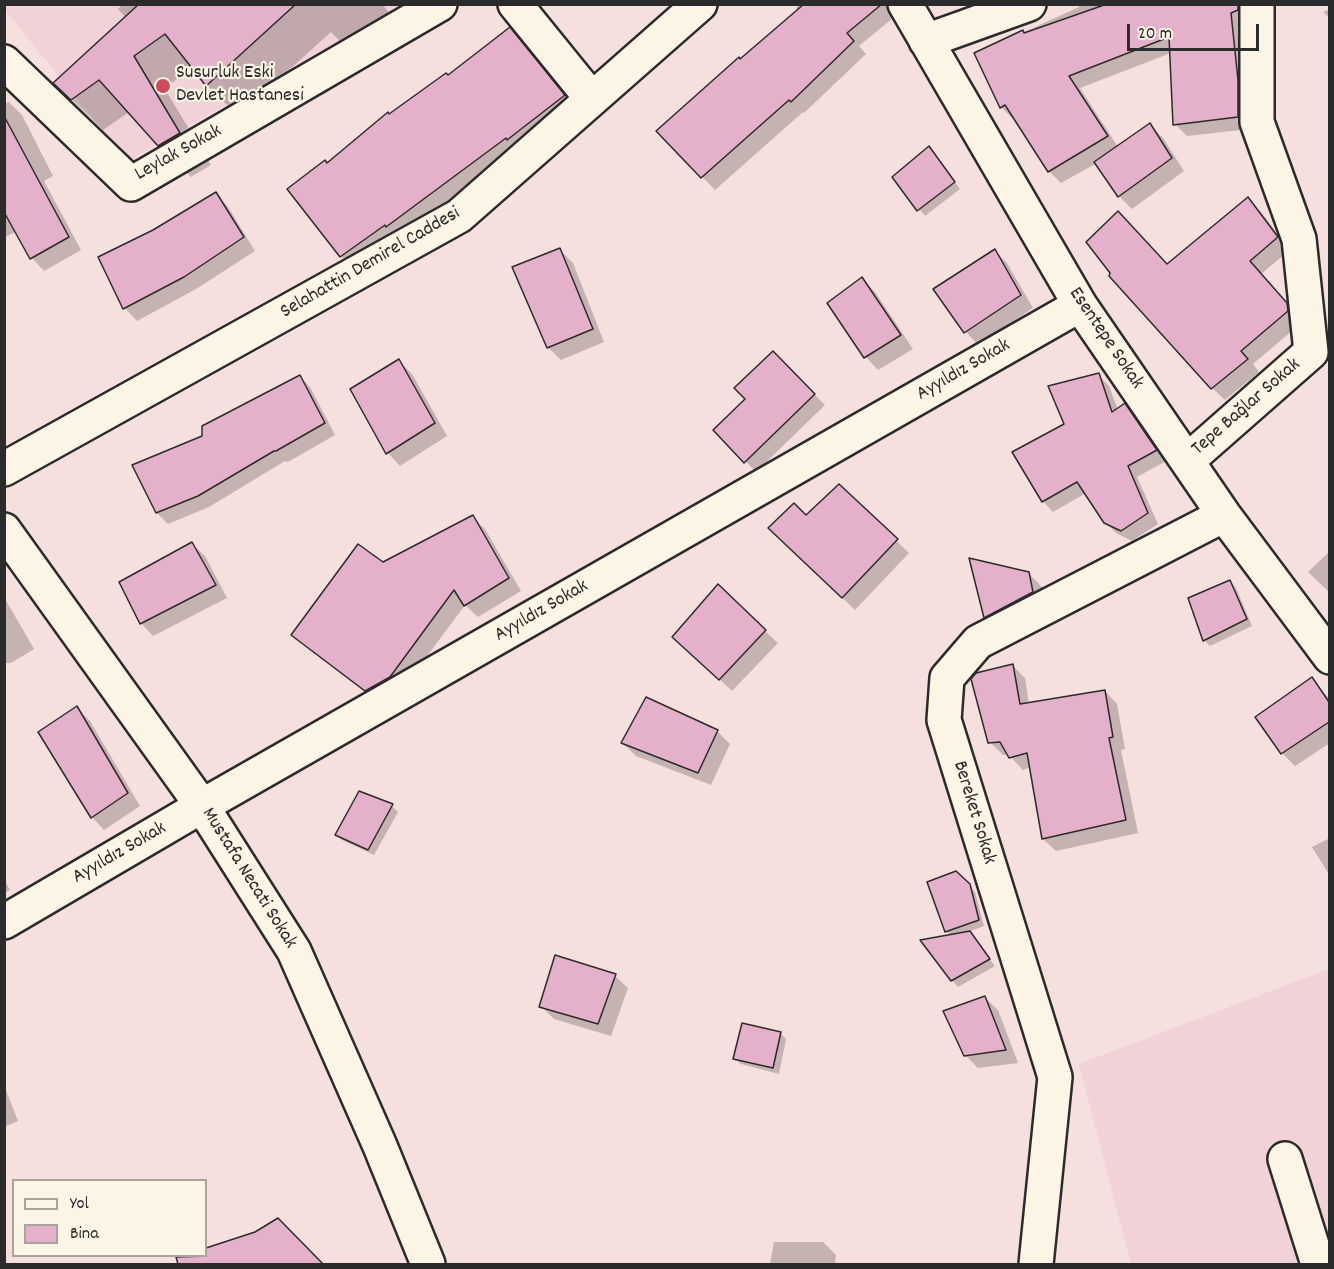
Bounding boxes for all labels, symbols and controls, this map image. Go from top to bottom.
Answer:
scale bar [1130,12,1262,50]
text: 20 m [1138,22,1172,47]
place label: Susurluk Eski Devlet Hastanesi [176,62,304,109]
marker: Susurluk Eski Devlet Hastanesi [154,77,172,95]
street label: Leylak Sokak [131,120,227,188]
street label: Selahattin Demirel Caddesi [277,203,465,325]
street label: Esentepe Sokak [1062,283,1148,395]
street label: Ayyıldız Sokak [913,335,1015,407]
street label: Tepe Bağlar Sokak [1188,354,1306,462]
street label: Ayyıldız Sokak [491,576,593,648]
street label: Bereket Sokak [946,758,1000,868]
street label: Mustafa Necati Sokak [195,804,301,954]
street label: Ayyıldız Sokak [69,818,171,890]
legend [12,1179,207,1257]
text: Yol [70,1192,89,1217]
text: Bina [70,1222,99,1247]

